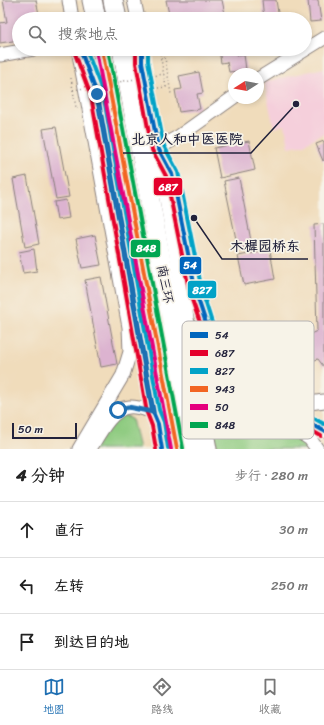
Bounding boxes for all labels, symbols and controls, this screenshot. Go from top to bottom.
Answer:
search box [12,12,312,56]
text: 搜索地点 [58,21,118,47]
icon: search [26,23,48,45]
north arrow [228,68,264,104]
route end [88,85,106,103]
callout: 北京人和中医医院 [123,127,251,153]
text: 北京人和中医医院 [131,127,243,152]
line badge: 687 [153,177,183,196]
text: 687 [157,178,179,197]
callout: 木樨园桥东 [222,233,308,259]
text: 木樨园桥东 [230,234,300,259]
line badge: 848 [130,239,161,258]
text: 848 [135,239,156,258]
line badge: 54 [179,256,202,275]
text: 54 [183,256,197,275]
street label: 南三环 [150,263,181,305]
line badge: 827 [187,280,217,299]
text: 827 [191,281,213,300]
legend [182,321,314,439]
text: 54 [215,326,229,345]
text: 687 [215,344,235,363]
text: 827 [215,362,235,381]
text: 943 [215,380,235,399]
text: 50 [215,398,229,417]
route start [109,401,127,419]
text: 848 [215,416,236,435]
text: 50 m [18,420,43,439]
scale bar [12,421,77,440]
text: 4 分钟 [16,460,65,490]
text: 步行 · 280 m [235,464,308,487]
text: 直行 [54,517,84,543]
text: 30 m [279,518,308,541]
icon: ahead [16,519,38,541]
text: 左转 [54,573,84,599]
text: 250 m [271,574,308,597]
icon: left [16,575,38,597]
text: 到达目的地 [54,629,129,655]
icon: arrive [16,631,38,653]
tab: 地图 [43,676,65,719]
tab: 路线 [151,676,173,719]
tab: 收藏 [259,676,281,719]

